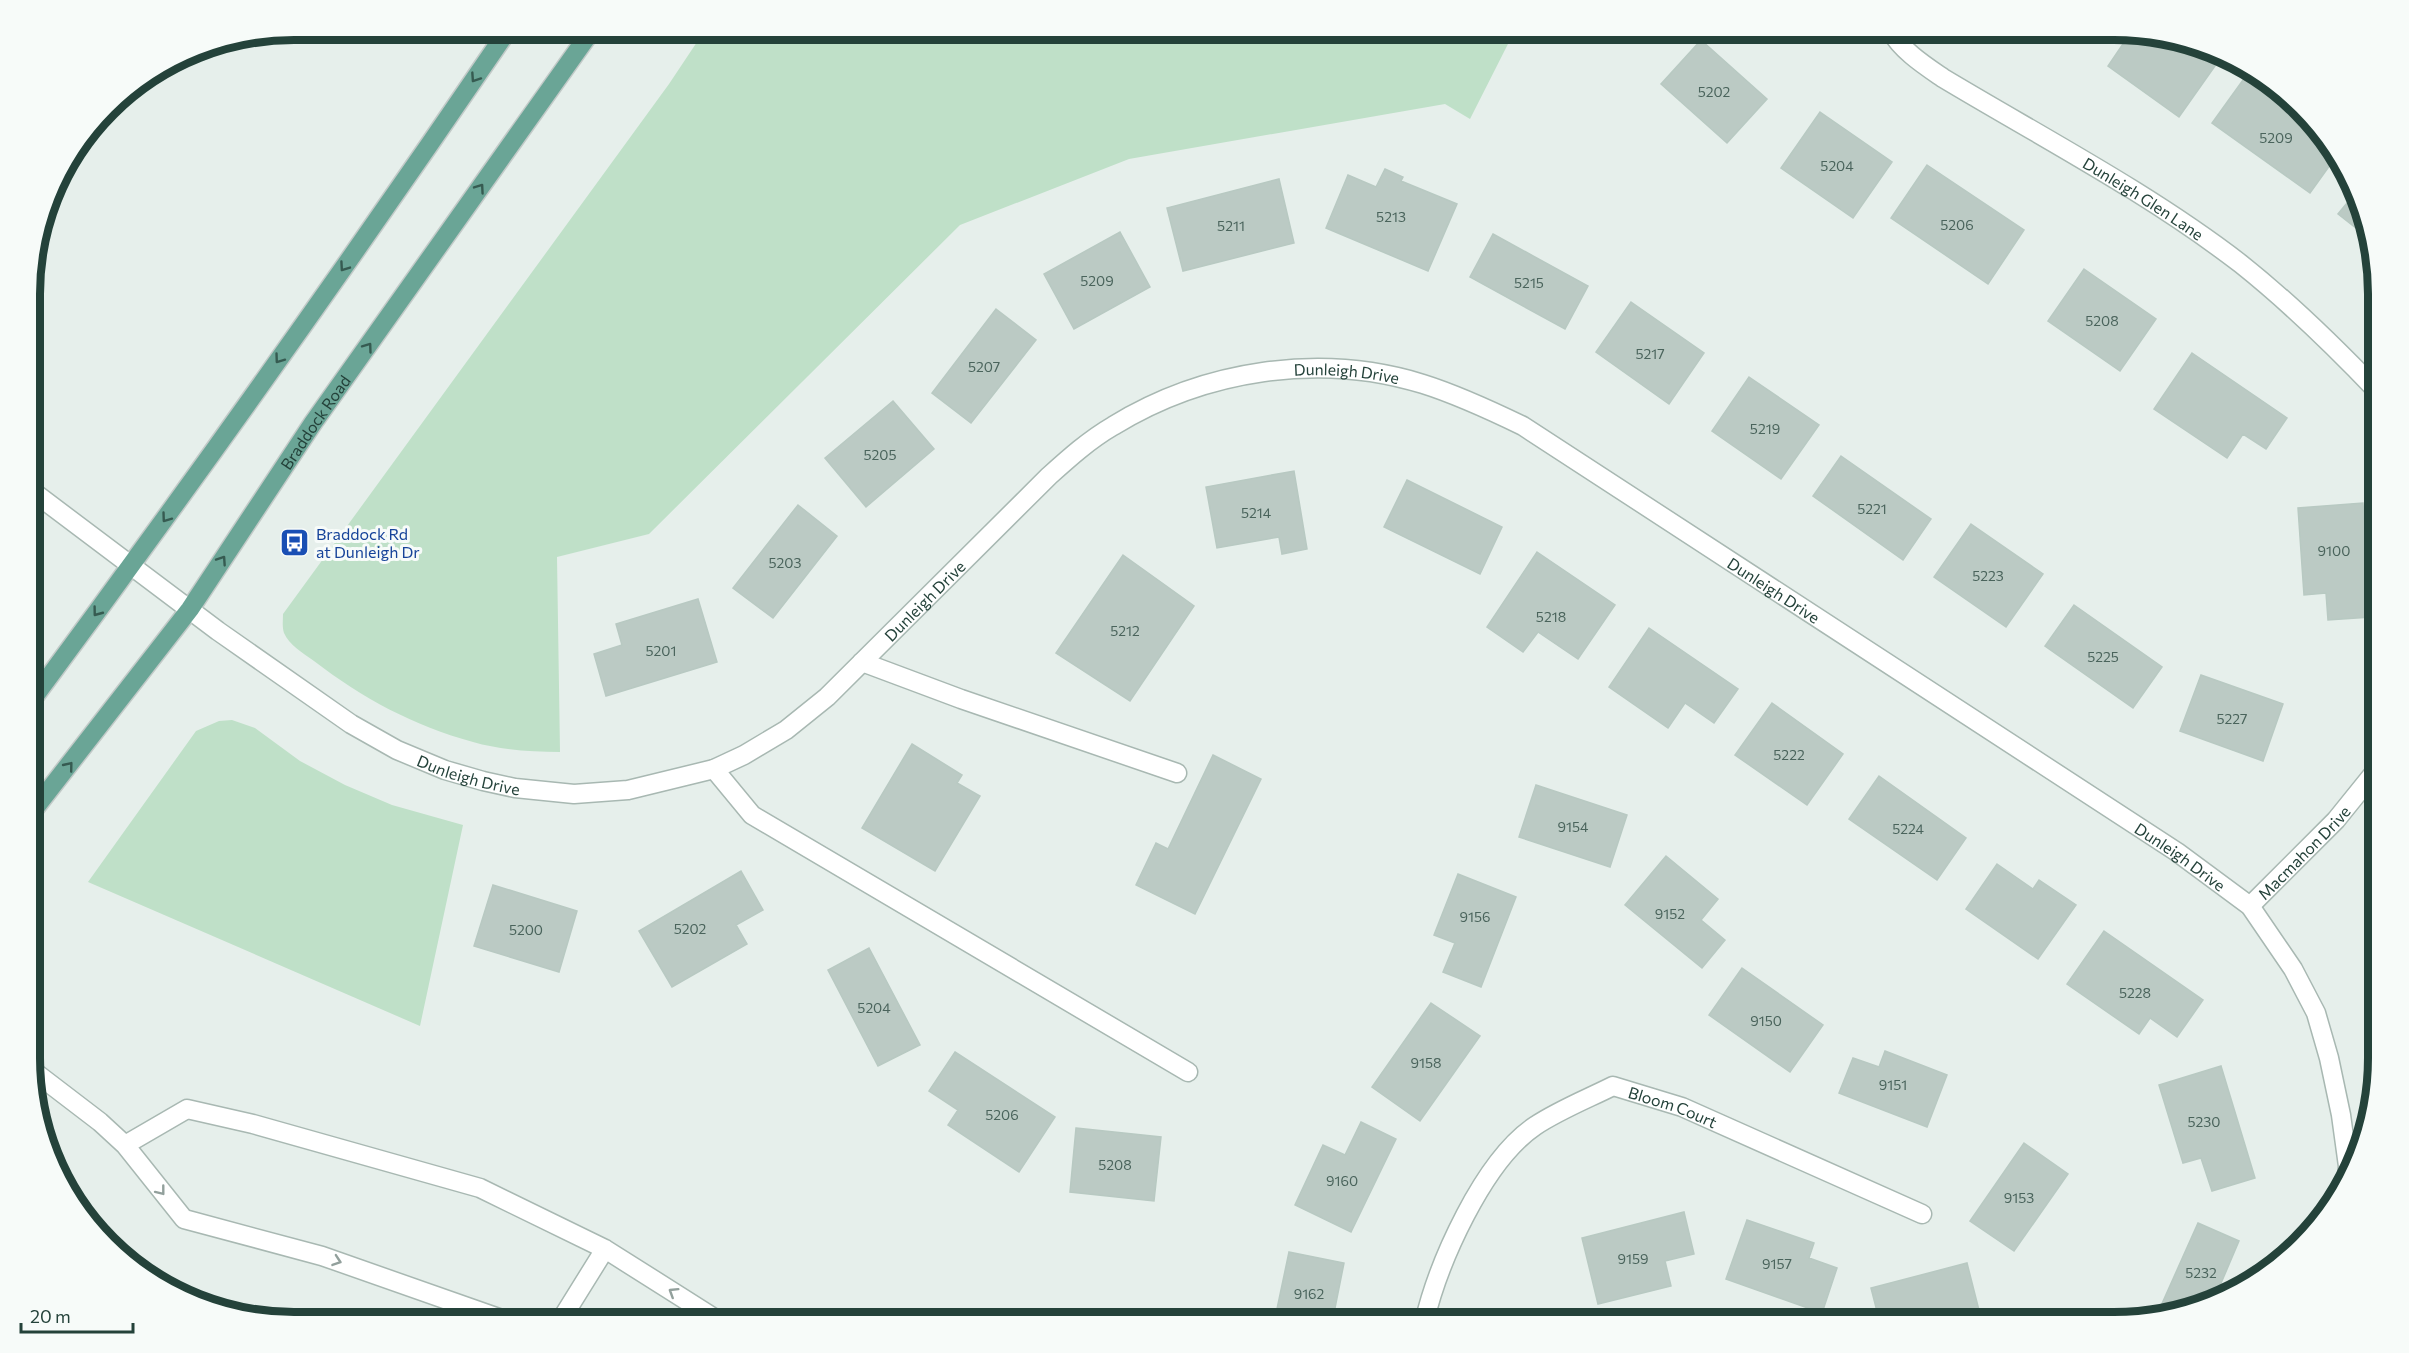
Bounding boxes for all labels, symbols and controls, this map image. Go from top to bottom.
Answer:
one-way arrow [472,72,483,83]
house number: 5202 [1698,83,1731,100]
house number: 5209 [2259,129,2293,146]
street label: Dunleigh Glen Lane [2080,153,2208,243]
house number: 5204 [1820,157,1854,174]
one-way arrow [473,183,484,194]
house number: 5213 [1376,208,1406,225]
house number: 5206 [1940,216,1974,233]
house number: 5211 [1217,217,1245,234]
one-way arrow [340,260,351,271]
house number: 5209 [1080,272,1114,289]
house number: 5215 [1514,274,1544,291]
house number: 5208 [2085,312,2119,329]
one-way arrow [361,343,372,354]
house number: 5217 [1635,345,1665,362]
one-way arrow [275,352,286,363]
house number: 5207 [968,358,1000,375]
street label: Dunleigh Drive [1293,359,1401,387]
street label: Braddock Road [276,371,354,473]
house number: 5219 [1750,420,1780,437]
house number: 5205 [864,446,896,463]
house number: 5221 [1857,500,1887,517]
house number: 5214 [1241,504,1272,521]
one-way arrow [162,511,173,522]
place label: Braddock Rd at Dunleigh Dr [316,524,420,561]
bus stop icon: Braddock Rd at Dunleigh Dr [279,526,311,558]
house number: 9100 [2318,542,2350,559]
street label: Dunleigh Drive [1724,553,1824,627]
house number: 5203 [769,554,801,571]
one-way arrow [215,556,226,567]
street label: Dunleigh Drive [880,556,969,644]
house number: 5223 [1972,567,2004,584]
one-way arrow [93,606,104,617]
house number: 5218 [1536,608,1566,625]
house number: 5212 [1110,622,1140,639]
house number: 5201 [646,642,676,659]
house number: 5225 [2087,648,2119,665]
house number: 5227 [2217,710,2247,727]
house number: 5222 [1773,746,1805,763]
street label: Dunleigh Drive [415,750,521,798]
one-way arrow [61,762,72,773]
street label: Macmahon Drive [2253,801,2354,903]
house number: 9154 [1558,818,1589,835]
street label: Dunleigh Drive [2132,818,2230,894]
house number: 5224 [1892,820,1924,837]
house number: 9152 [1655,905,1685,922]
house number: 9156 [1459,908,1491,925]
house number: 5202 [674,920,707,937]
house number: 5200 [509,921,543,938]
house number: 5228 [2119,984,2151,1001]
house number: 5204 [857,999,891,1016]
house number: 9150 [1750,1012,1782,1029]
house number: 9158 [1410,1054,1442,1071]
house number: 9151 [1879,1076,1907,1093]
street label: Bloom Court [1626,1082,1721,1131]
house number: 5206 [985,1106,1019,1123]
house number: 5230 [2188,1113,2220,1130]
house number: 5208 [1098,1156,1132,1173]
house number: 9160 [1326,1172,1358,1189]
one-way arrow [154,1184,165,1195]
house number: 9153 [2004,1189,2034,1206]
house number: 9159 [1617,1250,1649,1267]
one-way arrow [331,1254,342,1267]
house number: 9157 [1762,1255,1792,1272]
house number: 5232 [2185,1264,2217,1281]
house number: 9162 [1294,1285,1325,1302]
one-way arrow [669,1287,679,1299]
scale bar [21,1296,134,1334]
text: 20 m [30,1305,71,1327]

